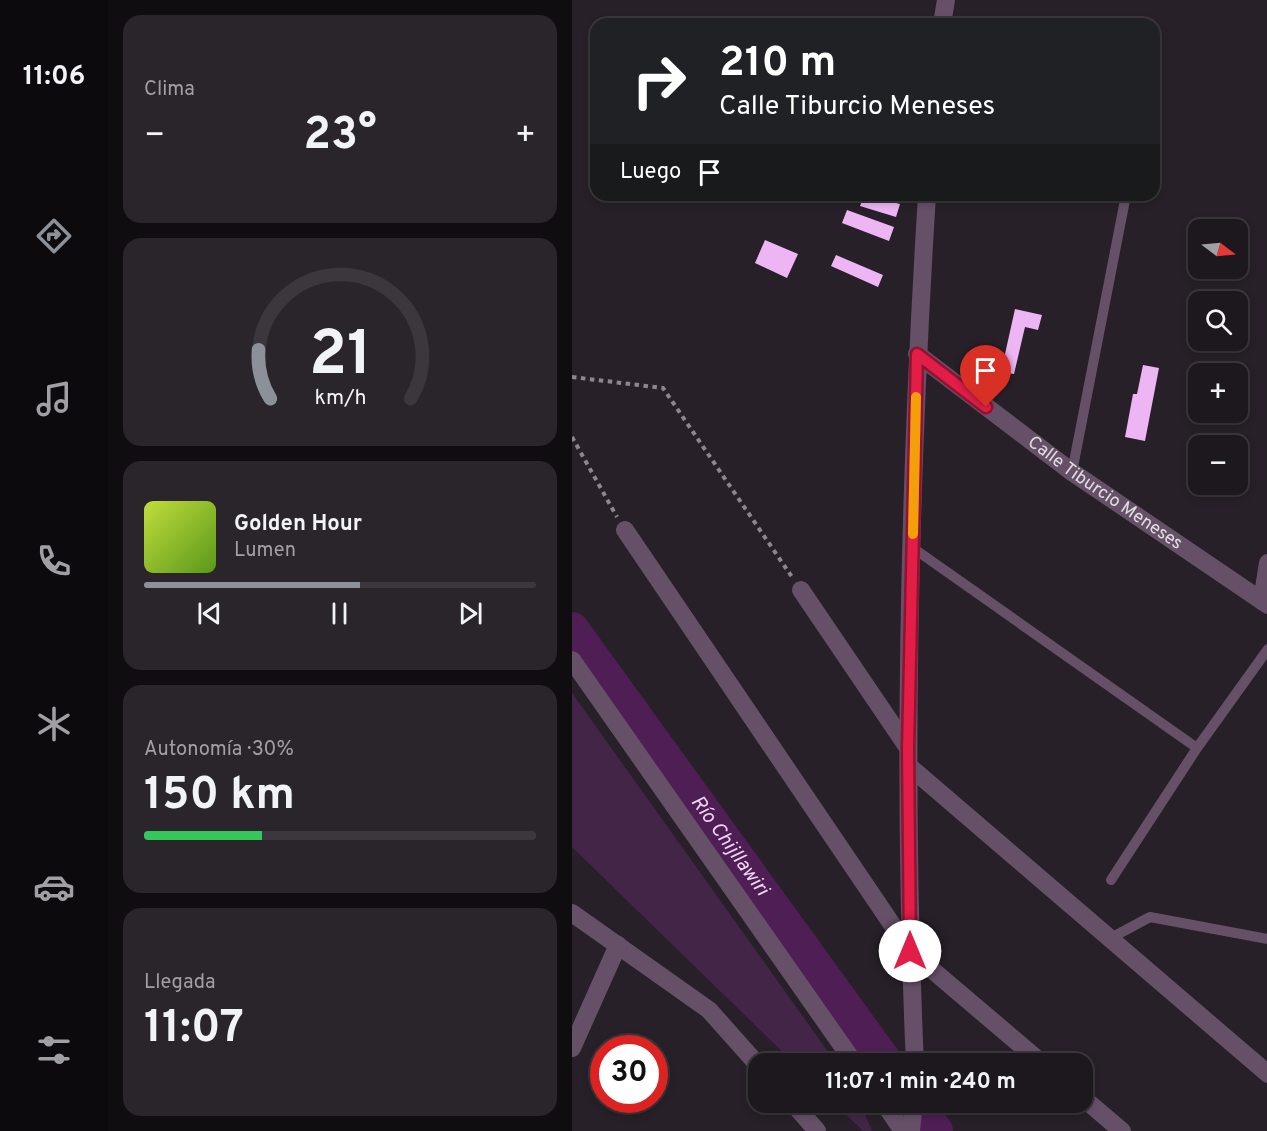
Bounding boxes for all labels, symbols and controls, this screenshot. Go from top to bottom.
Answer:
text: 210 m [719,38,836,91]
icon: right [620,42,698,120]
text: 11:06 [23,60,85,94]
text: Clima [144,77,195,103]
text: Calle Tiburcio Meneses [719,90,995,124]
text: 23° [303,108,377,165]
text: − [144,116,165,158]
text: + [515,116,536,158]
icon: arrive [693,156,726,189]
text: Luego [620,159,681,186]
icon: directions [33,215,75,257]
north arrow [1188,219,1248,279]
map controls [1188,219,1248,495]
button: search [1188,291,1248,351]
text: 21 [308,318,372,397]
pin [960,345,1011,407]
icon: arrive [969,354,1002,387]
button: + [1188,363,1248,423]
icon: music [33,378,75,420]
text: km/h [314,386,366,413]
street label: Calle Tiburcio Meneses [1023,431,1187,555]
button: − [1188,435,1248,495]
text: Golden Hour [234,511,362,538]
text: Lumen [234,538,296,564]
icon: phone [33,540,75,582]
icon: previous [193,597,226,630]
icon: pause [323,597,356,630]
icon: next [454,597,487,630]
icon: climate [33,703,75,745]
text: Autonomía · 30% [144,737,294,763]
text: 150 km [144,768,295,825]
water label: Río Chijllawiri [684,791,775,902]
icon: car [33,866,75,908]
position arrow [878,919,942,983]
text: Llegada [144,970,216,996]
text: 11:07 [144,1001,244,1058]
icon: filters [33,1029,75,1071]
speed limit sign: 30 [590,1035,668,1113]
text: 11:07 · 1 min · 240 m [825,1069,1016,1096]

